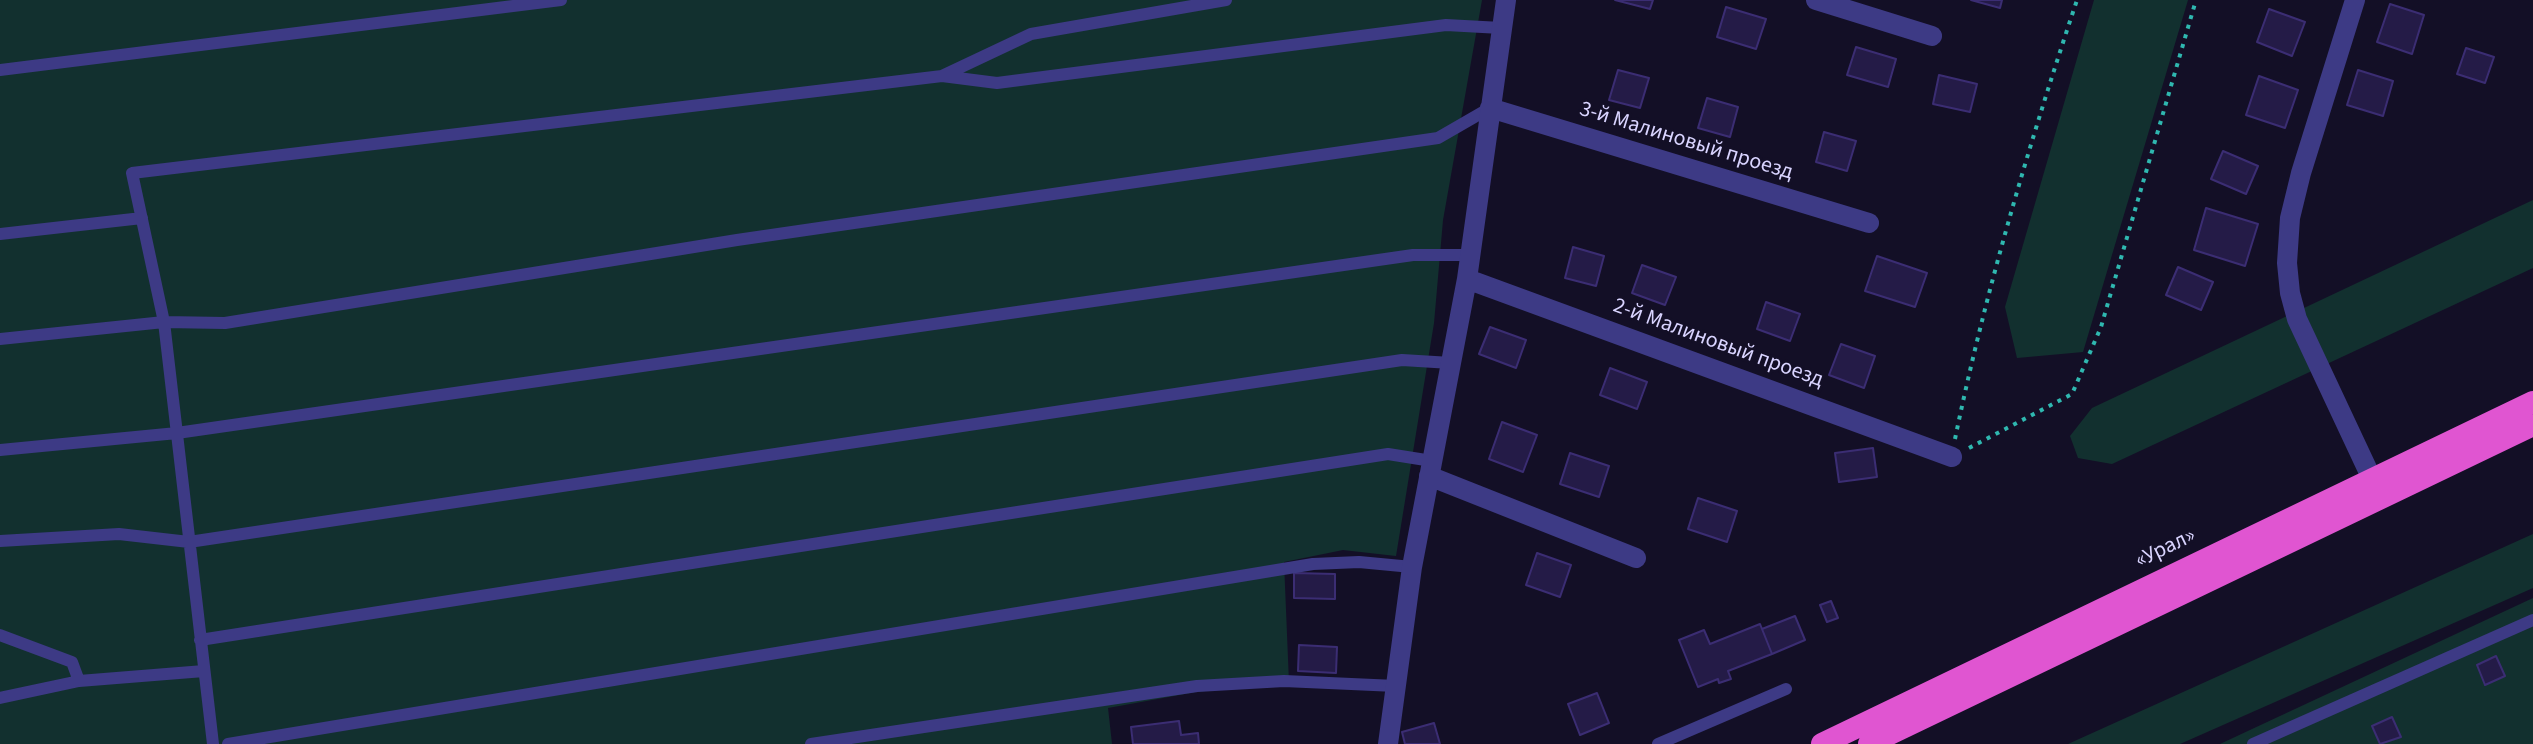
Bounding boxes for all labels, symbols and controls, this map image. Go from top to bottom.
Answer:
street label: 3-й Малиновый проезд [1576,97,1796,187]
street label: 2-й Малиновый проезд [1609,294,1827,394]
street label: «Урал» [2132,523,2200,575]

